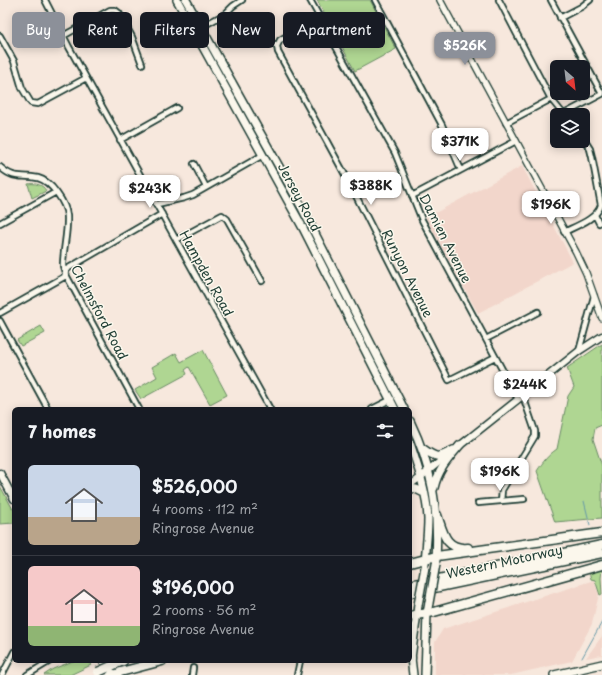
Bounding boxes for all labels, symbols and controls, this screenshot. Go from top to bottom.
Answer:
chip: Buy [12,12,65,48]
chip: Rent [73,12,132,48]
chip: Filters [140,12,209,48]
chip: New [217,12,275,48]
chip: Apartment [283,12,385,48]
pin: $526K [437,32,493,66]
text: $526K [443,35,487,54]
north arrow [550,60,590,100]
map controls [550,60,590,148]
button: layers [550,108,590,148]
pin: $371K [432,128,488,162]
text: $371K [441,131,479,150]
street label: Jersey Road [274,159,326,235]
pin: $388K [343,172,399,206]
pin: $243K [122,175,178,209]
text: $388K [350,175,392,194]
text: $243K [128,178,172,197]
street label: Damien Avenue [415,190,477,286]
pin: $196K [523,191,579,225]
text: $196K [531,194,571,213]
street label: Hampden Road [175,226,239,320]
street label: Runyon Avenue [378,226,438,320]
street label: Chelmsford Road [67,261,133,363]
pin: $244K [497,371,553,405]
text: $244K [503,374,547,393]
text: 7 homes [28,418,96,444]
icon: filters [374,420,396,442]
pin: $196K [472,458,528,492]
text: $196K [480,461,520,480]
text: $526,000 [152,473,237,499]
icon: home [60,481,108,529]
text: 4 rooms · 112 m² [152,499,258,518]
text: Ringrose Avenue [152,518,254,537]
street label: Western Motorway [444,539,564,583]
text: $196,000 [152,574,234,600]
icon: home [60,582,108,630]
text: 2 rooms · 56 m² [152,600,256,619]
text: Ringrose Avenue [152,619,254,638]

